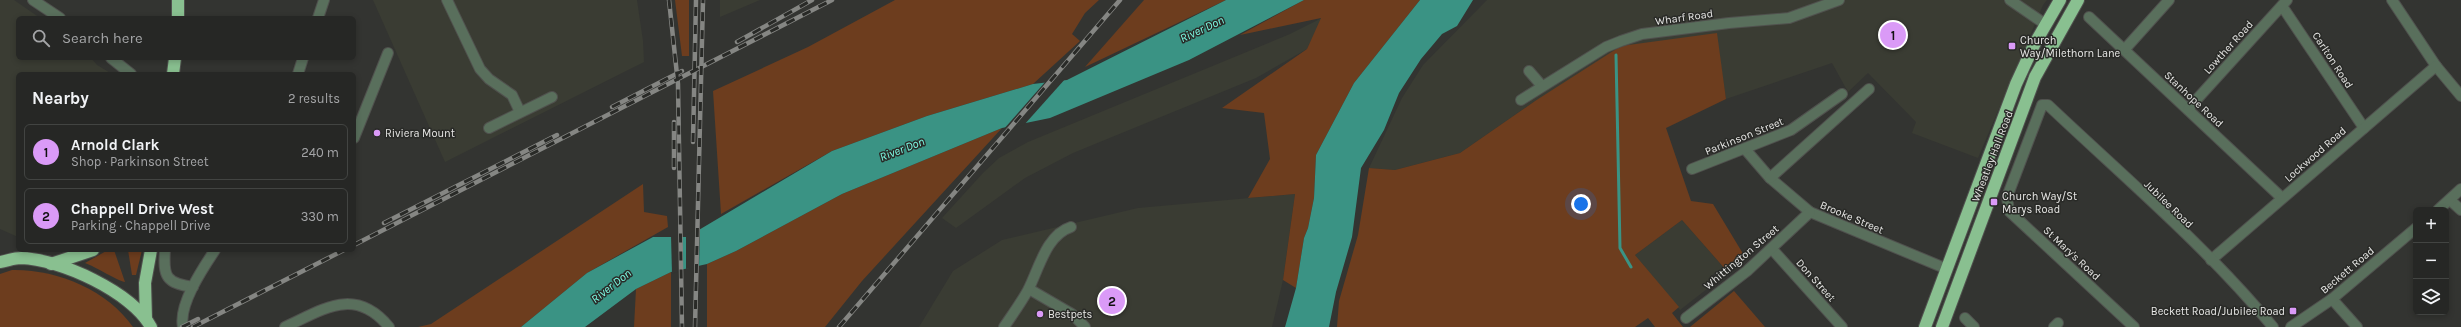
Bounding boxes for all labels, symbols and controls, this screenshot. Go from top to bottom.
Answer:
street label: Wharf Road [1654,7,1714,28]
water label: River Don [1178,13,1226,45]
search box [16,16,356,60]
street label: Lowther Road [2201,18,2256,77]
pin: 1 [1880,20,1906,50]
icon: search [30,27,52,49]
text: Search here [62,29,143,47]
street label: Carlton Road [2310,30,2356,91]
place label: Church Way/Milethorn Lane [2020,34,2121,60]
marker: Church Way/Milethorn Lane [2007,41,2017,51]
street label: Stanhope Road [2161,69,2226,130]
text: Nearby [32,88,89,108]
text: 2 results [288,91,340,106]
street label: Wheatley Hall Road [1969,109,2016,203]
street label: Parkinson Street [1703,115,1785,158]
street label: Lockwood Road [2282,124,2349,185]
place label: Riviera Mount [385,127,455,140]
marker: Riviera Mount [372,128,382,138]
water label: River Don [878,134,926,164]
text: Arnold Clark [71,136,159,154]
text: 1 [44,145,48,160]
text: 240 m [301,145,339,160]
text: Shop · Parkinson Street [71,154,209,169]
street label: Jubilee Road [2141,178,2196,231]
place label: Church Way/St Marys Road [2002,190,2077,216]
your location [1571,194,1591,214]
marker: Church Way/St Marys Road [1989,197,1999,207]
street label: Brooke Street [1818,198,1885,237]
text: Chappell Drive West [71,200,214,218]
map controls [2413,207,2449,315]
button: + [2413,207,2449,243]
text: 2 [42,209,50,224]
text: 330 m [301,209,339,224]
text: Parking · Chappell Drive [71,218,211,233]
street label: Whittington Street [1701,222,1781,292]
street label: St Mary's Road [2041,224,2103,283]
button: − [2413,243,2449,279]
street label: Beckett Road [2318,244,2377,297]
street label: Don Street [1793,256,1838,304]
water label: River Don [588,266,634,306]
button: layers [2413,279,2449,315]
pin: 2 [1099,286,1125,316]
place label: Beckett Road/Jubilee Road [2151,305,2285,318]
marker: Beckett Road/Jubilee Road [2288,306,2298,316]
place label: Bestpets [1048,308,1093,321]
marker: Bestpets [1035,309,1045,319]

